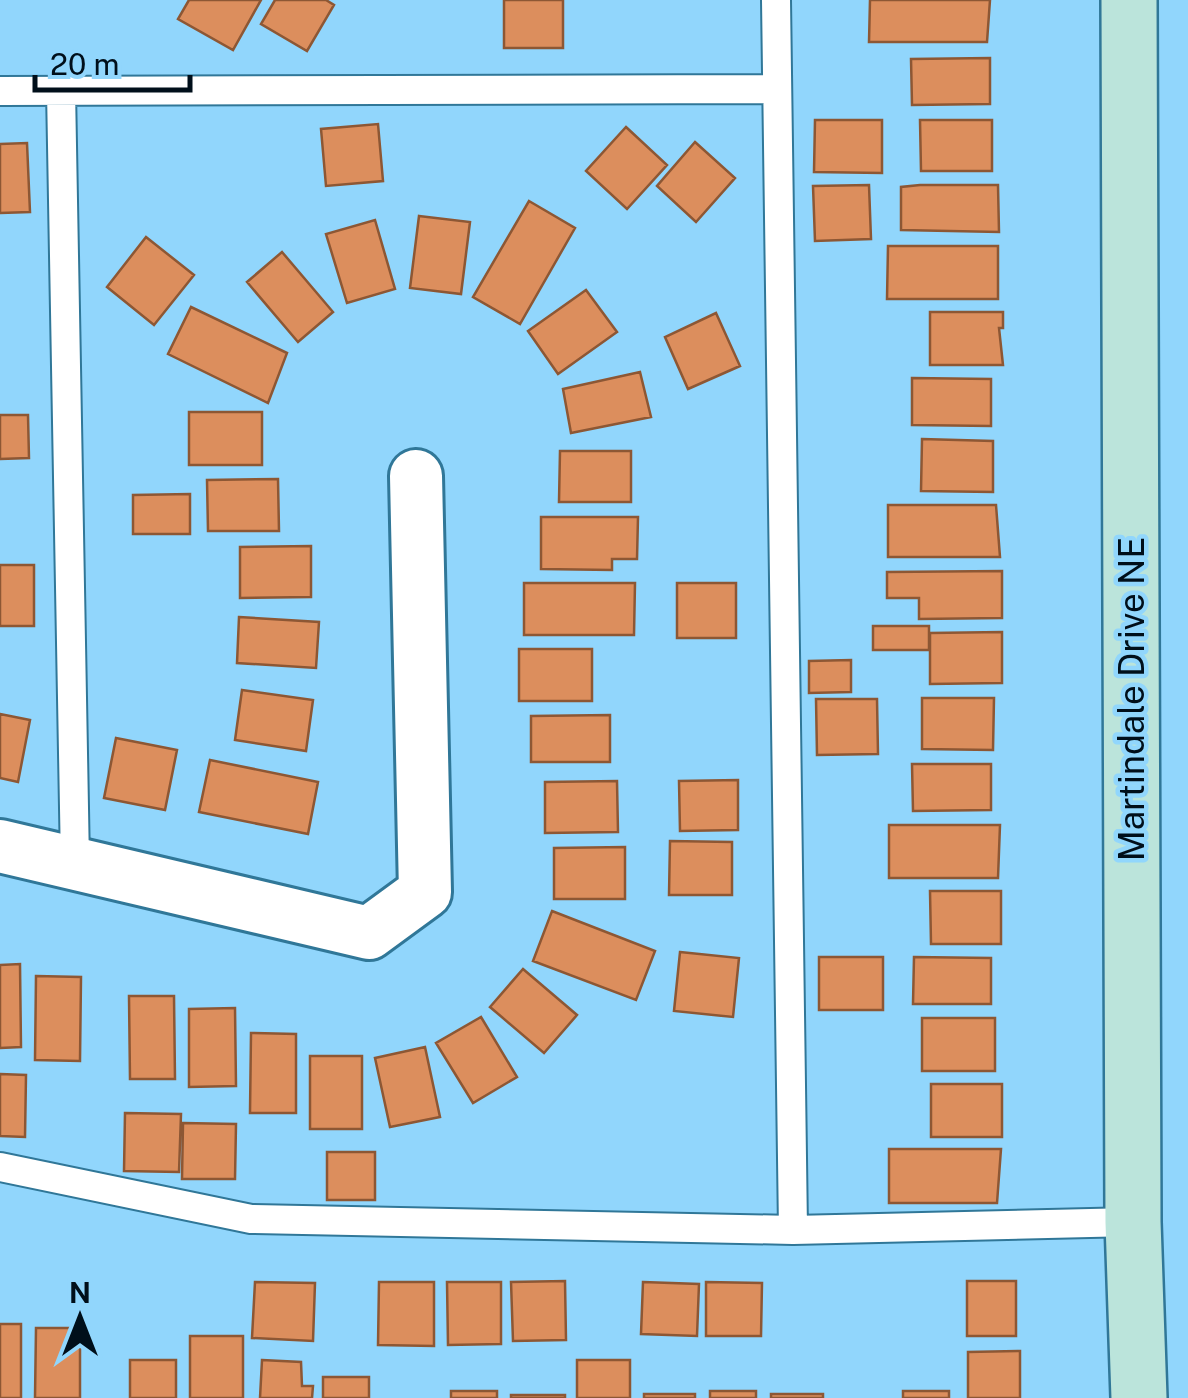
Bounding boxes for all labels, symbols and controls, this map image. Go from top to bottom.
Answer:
scale bar [35,30,190,92]
text: 20 m [50,46,119,82]
street label: Martindale Drive NE [1111,537,1152,861]
north arrow [30,1268,130,1368]
text: N [69,1276,91,1309]

